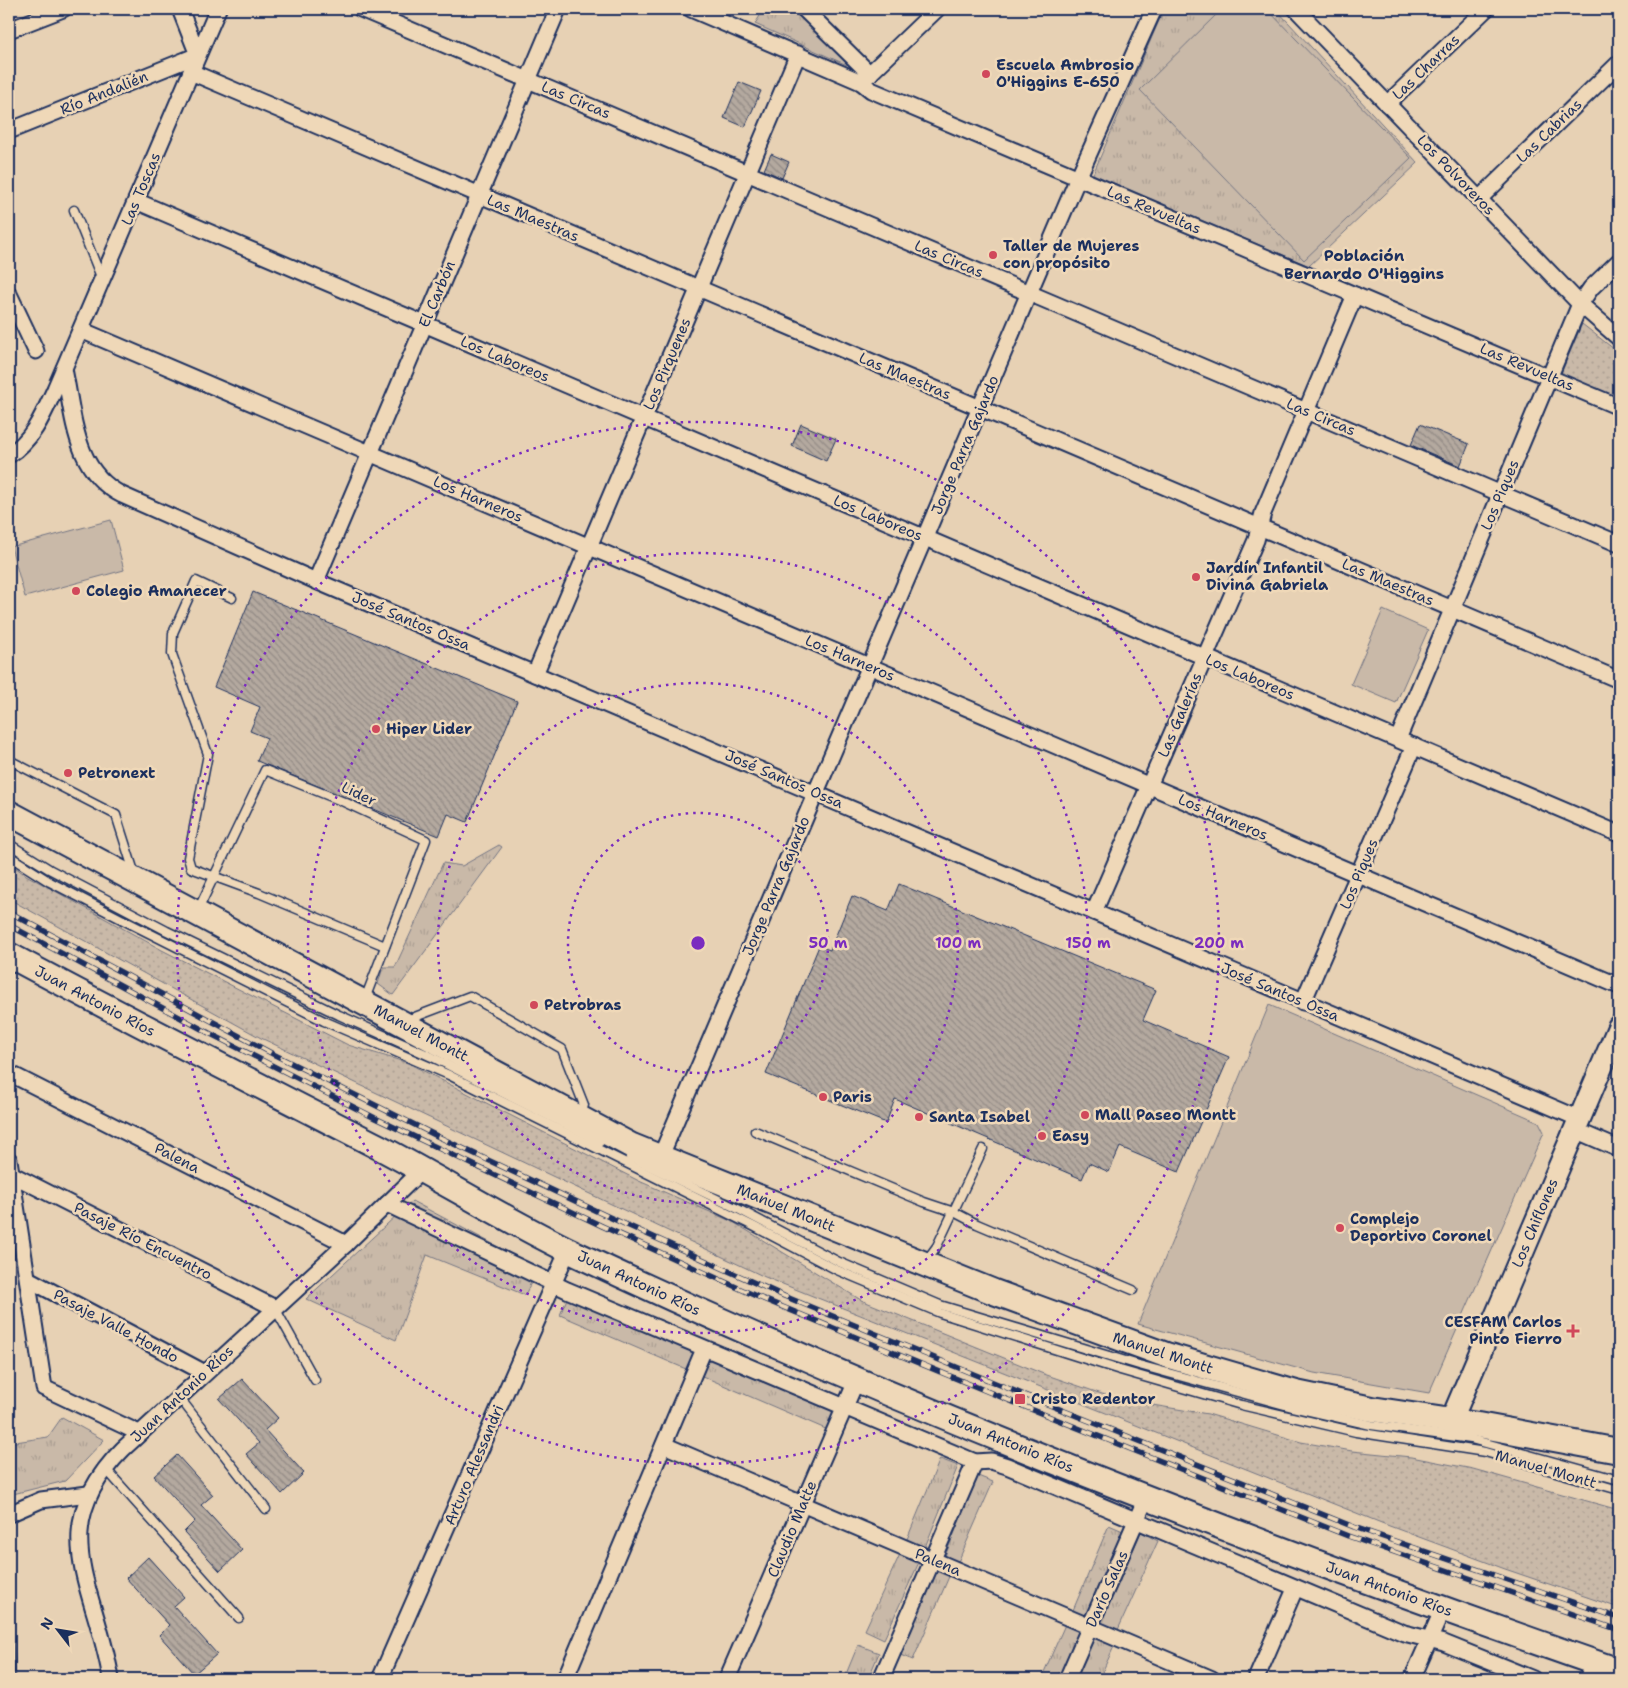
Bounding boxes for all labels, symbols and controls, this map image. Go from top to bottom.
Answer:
street label: Las Charras [1388,30,1464,104]
place label: Escuela Ambrosio O'Higgins E-650 [996,55,1135,92]
street label: Río Andalién [57,66,151,120]
marker: Escuela Ambrosio O'Higgins E-650 [980,68,992,80]
street label: Las Circas [538,76,614,124]
street label: Las Cabrias [1512,95,1586,167]
street label: Los Polvoreros [1412,130,1500,220]
street label: Las Toscas [117,149,165,229]
street label: Las Revueltas [1104,181,1204,239]
street label: Las Maestras [484,190,582,246]
street label: Las Circas [911,235,987,283]
place label: Taller de Mujeres con propósito [1003,236,1140,273]
district label: Población Bernardo O'Higgins [1284,245,1444,284]
marker: Taller de Mujeres con propósito [987,249,999,261]
street label: El Carbón [414,258,460,330]
street label: Los Pirquenes [639,315,695,413]
street label: Los Laboreos [457,331,553,387]
street label: Las Revueltas [1477,338,1577,396]
street label: Las Maestras [856,348,954,404]
street label: Jorge Parra Gajardo [927,372,1003,518]
street label: Las Circas [1283,393,1359,441]
street label: Los Piques [1476,457,1524,533]
street label: Los Harneros [430,471,526,527]
street label: Los Laboreos [830,490,926,546]
street label: Las Maestras [1339,554,1437,610]
place label: Jardín Infantil Divina Gabriela [1206,558,1329,595]
marker: Jardín Infantil Divina Gabriela [1190,571,1202,583]
place label: Colegio Amanecer [86,581,227,601]
marker: Colegio Amanecer [70,585,82,597]
street label: José Santos Ossa [349,587,474,655]
street label: Los Harneros [802,630,898,686]
street label: Los Laboreos [1202,649,1298,705]
street label: Las Galerías [1153,669,1207,761]
place label: Hiper Lider [386,719,472,739]
marker: Hiper Lider [370,723,382,735]
street label: José Santos Ossa [722,745,847,813]
place label: Petronext [78,763,155,783]
marker: Petronext [62,767,74,779]
street label: Lider [338,777,380,811]
street label: Los Harneros [1175,789,1271,845]
street label: Jorge Parra Gajardo [738,813,814,959]
street label: Los Piques [1335,836,1383,912]
text: 50 m [809,933,848,953]
text: 100 m [935,933,981,953]
text: 150 m [1065,933,1111,953]
text: 200 m [1194,933,1244,953]
centre of rings [689,934,707,952]
street label: José Santos Ossa [1218,958,1343,1026]
street label: Juan Antonio Ríos [31,961,159,1041]
place label: Petrobras [544,995,621,1015]
marker: Petrobras [528,999,540,1011]
street label: Manuel Montt [370,1000,472,1066]
place label: Paris [833,1087,872,1107]
marker: Paris [817,1091,829,1103]
place label: Mall Paseo Montt [1095,1105,1236,1125]
place label: Santa Isabel [929,1107,1030,1127]
marker: Mall Paseo Montt [1079,1109,1091,1121]
marker: Santa Isabel [913,1111,925,1123]
place label: Easy [1052,1126,1089,1146]
marker: Easy [1036,1130,1048,1142]
street label: Palena [151,1138,204,1178]
street label: Los Chiflones [1507,1175,1563,1271]
street label: Manuel Montt [734,1179,838,1237]
street label: Pasaje Río Encuentro [70,1197,216,1285]
place label: Complejo Deportivo Coronel [1350,1209,1492,1246]
marker: Complejo Deportivo Coronel [1334,1222,1346,1234]
street label: Juan Antonio Ríos [574,1246,704,1320]
street label: Pasaje Valle Hondo [50,1284,182,1368]
place label: CESFAM Carlos Pinto Fierro [1444,1312,1562,1349]
marker: CESFAM Carlos Pinto Fierro [1566,1324,1580,1338]
street label: Manuel Montt [1110,1327,1216,1379]
street label: Juan Antonio Ríos [126,1341,238,1447]
place label: Cristo Redentor [1031,1389,1156,1409]
marker: Cristo Redentor [1013,1392,1027,1406]
street label: Arturo Alessandri [440,1402,508,1528]
street label: Juan Antonio Ríos [945,1409,1077,1477]
street label: Manuel Montt [1493,1445,1599,1493]
street label: Claudio Matte [763,1478,821,1580]
street label: Palena [912,1543,965,1581]
street label: Darío Salas [1081,1547,1133,1631]
street label: Juan Antonio Ríos [1323,1557,1455,1621]
north arrow [32,1606,82,1656]
text: N [36,1614,57,1633]

